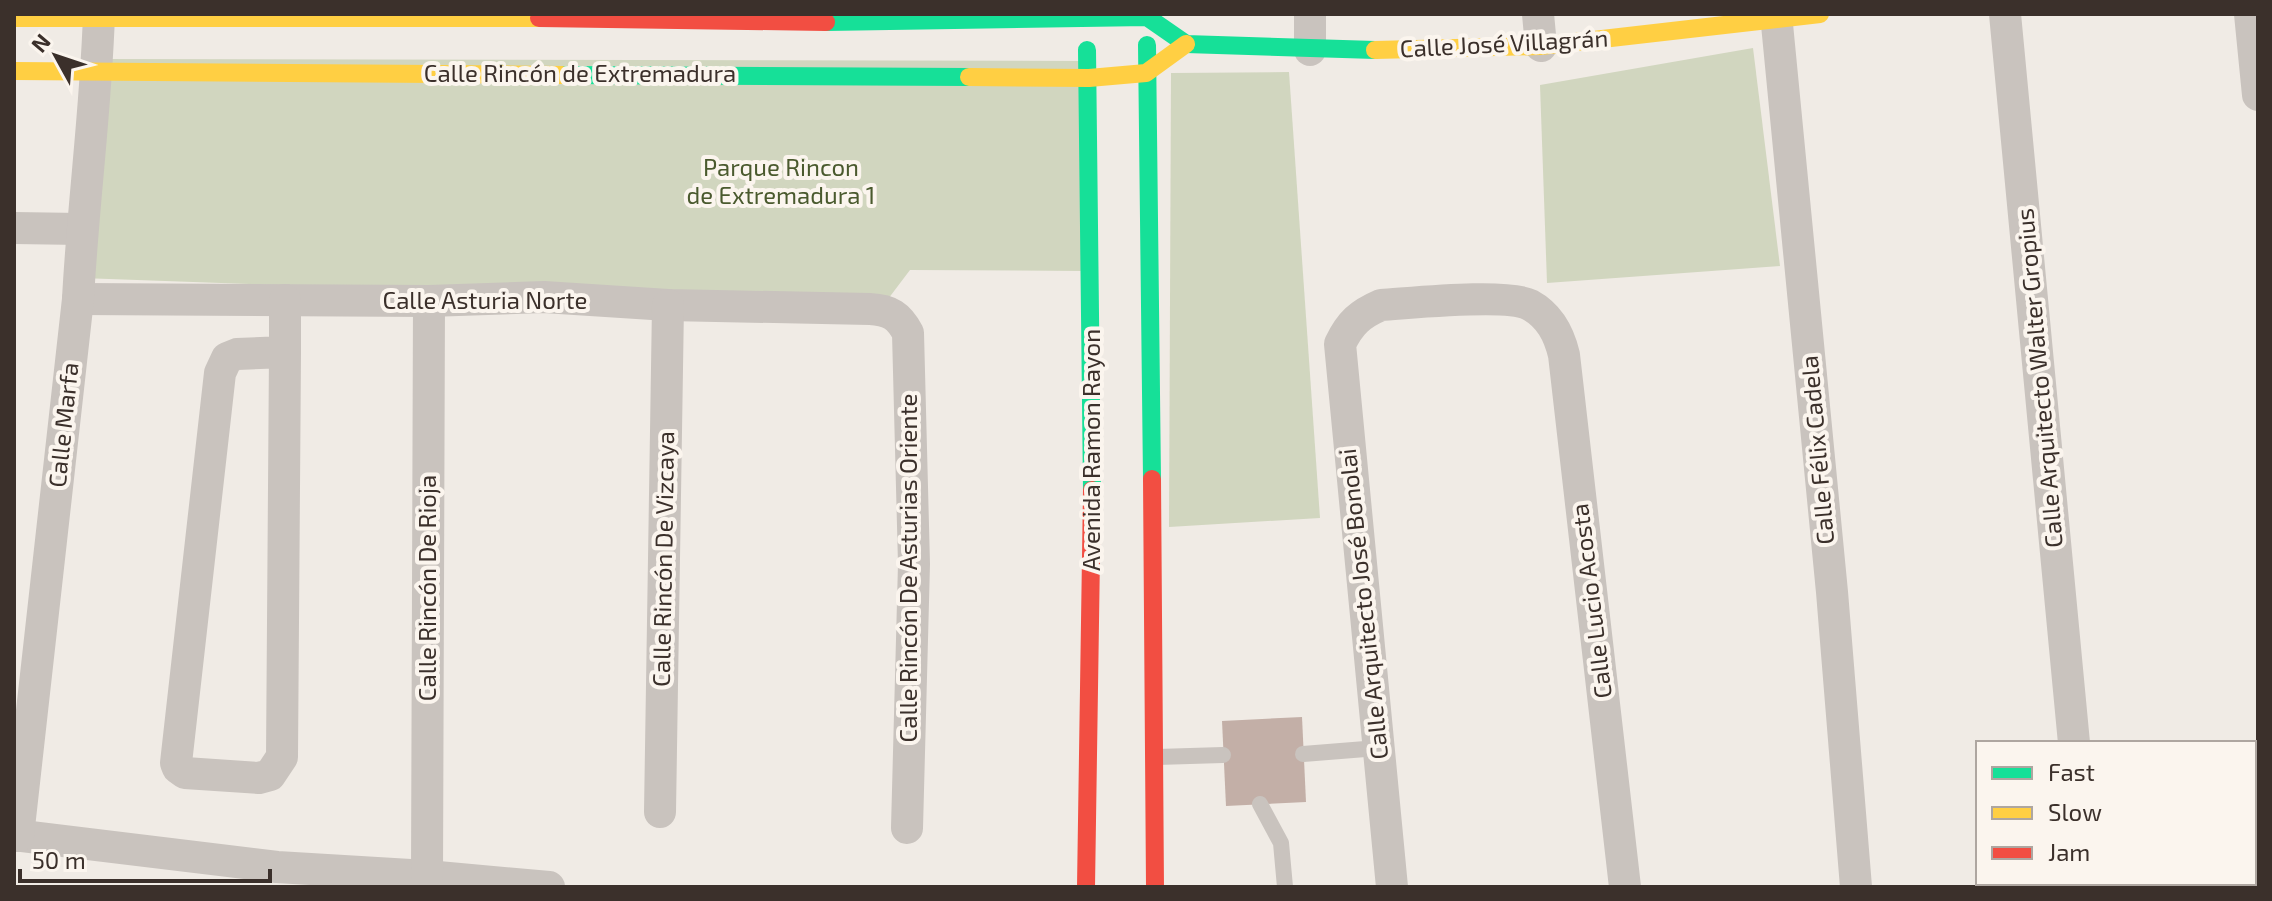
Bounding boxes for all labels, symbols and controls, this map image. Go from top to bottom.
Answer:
north arrow [16,16,96,96]
street label: Calle José Villagrán [1399,23,1609,62]
text: N [25,28,55,57]
street label: Calle Rincón de Extremadura [424,58,736,87]
park label: Parque Rincon de Extremadura 1 [687,152,875,209]
street label: Calle Arquitecto Walter Gropius [2009,207,2068,549]
street label: Calle Asturia Norte [382,285,588,314]
street label: Avenida Ramon Rayon [1076,329,1105,571]
street label: Calle Félix Cadela [1794,354,1839,546]
street label: Calle Marfa [42,361,83,489]
street label: Calle Rincón De Asturias Oriente [893,394,922,742]
street label: Calle Rincón De Vizcaya [646,431,679,687]
street label: Calle Arquitecto José Bonolai [1332,447,1393,761]
street label: Calle Rincón De Rioja [412,475,441,701]
street label: Calle Lucio Acosta [1564,502,1617,700]
legend [1976,741,2256,885]
text: Fast [2048,757,2095,786]
text: Slow [2048,797,2102,826]
scale bar [20,833,270,883]
text: Jam [2048,837,2090,866]
text: 50 m [32,845,86,874]

